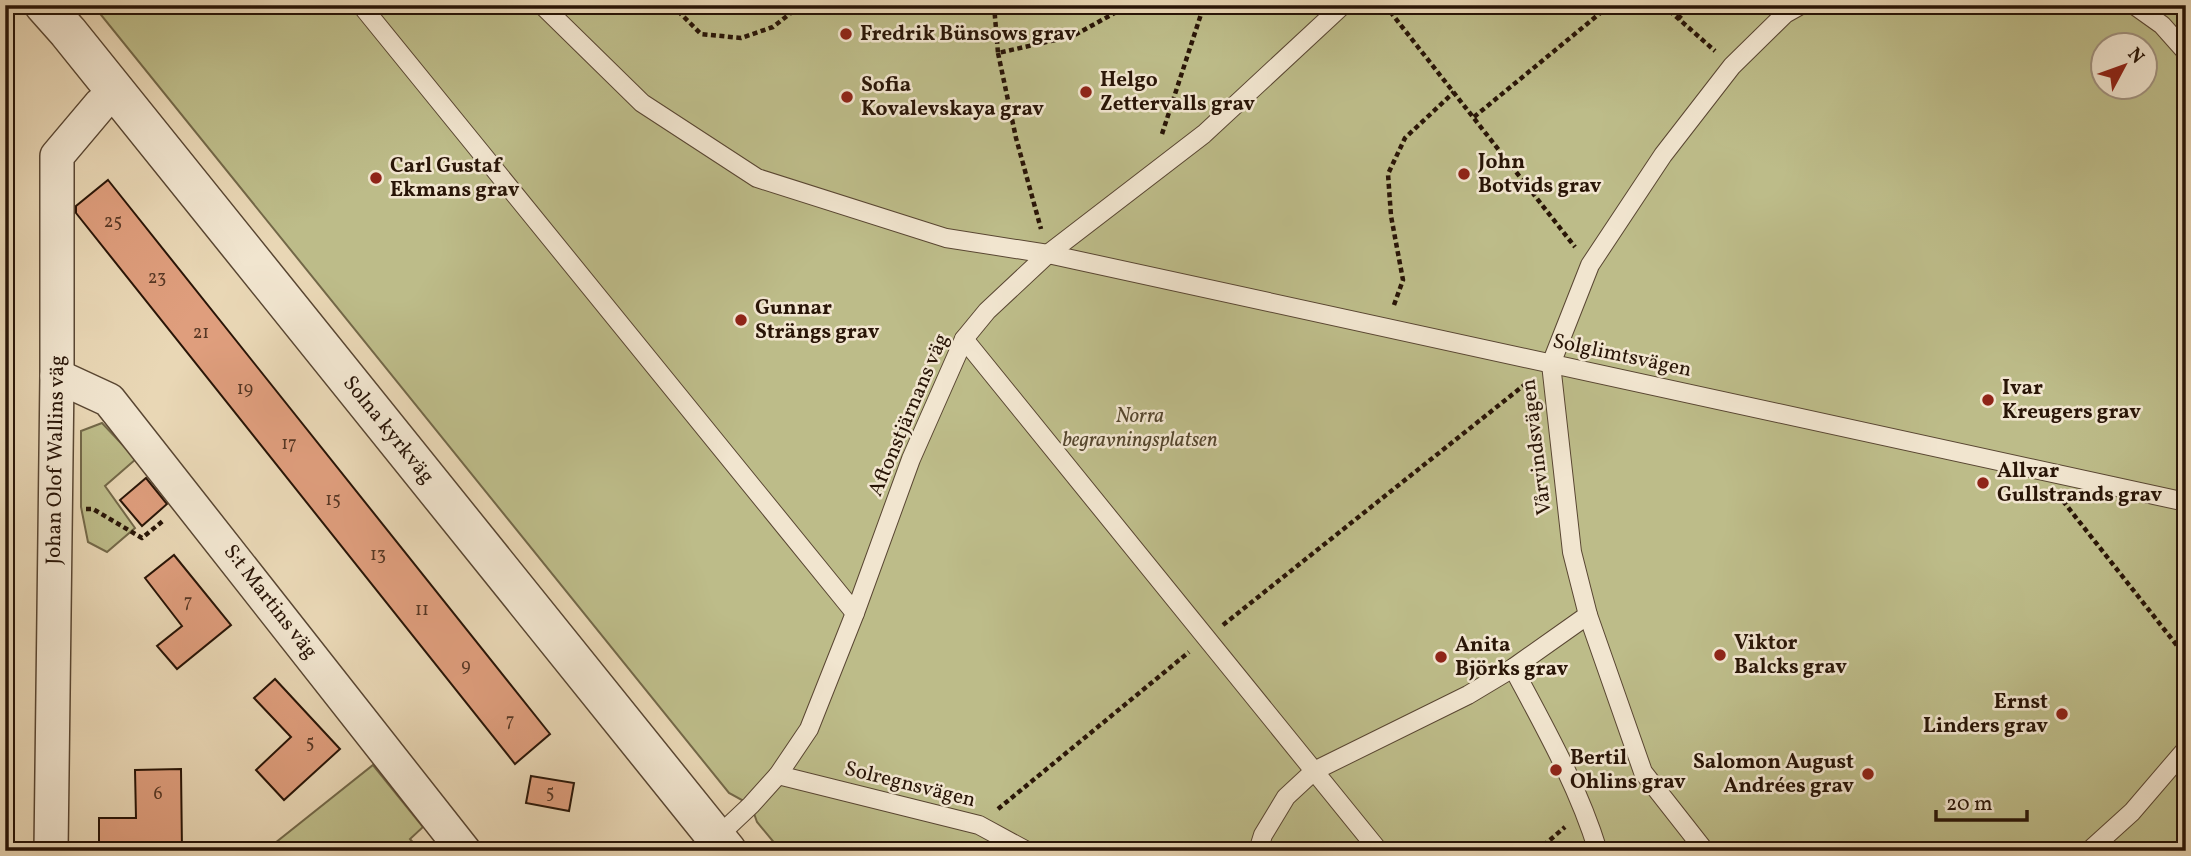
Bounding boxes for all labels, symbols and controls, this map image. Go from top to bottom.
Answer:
place label: Fredrik Bünsows grav [860,20,1076,49]
marker: Fredrik Bünsows grav [838,26,854,42]
north arrow [2090,32,2160,102]
text: N [2121,42,2150,70]
place label: Helgo Zettervalls grav [1100,66,1255,119]
place label: Sofia Kovalevskaya grav [861,71,1044,124]
marker: Helgo Zettervalls grav [1078,84,1094,100]
marker: Sofia Kovalevskaya grav [839,89,855,105]
place label: John Botvids grav [1477,148,1602,201]
place label: Carl Gustaf Ekmans grav [390,152,520,205]
marker: John Botvids grav [1456,166,1472,182]
marker: Carl Gustaf Ekmans grav [368,170,384,186]
house number: 25 [104,210,122,235]
house number: 23 [148,266,166,291]
place label: Gunnar Strängs grav [755,294,880,347]
marker: Gunnar Strängs grav [733,312,749,328]
house number: 21 [193,321,209,346]
street label: Solglimtsvägen [1550,327,1694,385]
street label: Aftonstjärnans väg [862,329,956,501]
street label: Johan Olof Wallins väg [40,355,72,565]
street label: Solna kyrkväg [335,370,441,490]
place label: Ivar Kreugers grav [2002,374,2141,427]
house number: 19 [237,377,253,402]
street label: Vårvindsvägen [1514,377,1560,517]
marker: Ivar Kreugers grav [1980,392,1996,408]
park label: Norra begravningsplatsen [1062,402,1218,455]
house number: 17 [281,432,297,457]
place label: Allvar Gullstrands grav [1997,457,2162,510]
marker: Allvar Gullstrands grav [1975,475,1991,491]
house number: 15 [325,488,341,513]
street label: S:t Martins väg [216,539,324,665]
house number: 13 [370,543,386,568]
house number: 7 [184,590,192,615]
house number: 11 [415,598,429,623]
place label: Viktor Balcks grav [1734,629,1847,682]
place label: Anita Björks grav [1455,631,1568,684]
marker: Viktor Balcks grav [1712,647,1728,663]
marker: Anita Björks grav [1433,649,1449,665]
house number: 9 [461,654,471,679]
place label: Ernst Linders grav [1923,688,2048,741]
marker: Ernst Linders grav [2054,706,2070,722]
house number: 7 [506,709,514,734]
house number: 5 [306,731,314,756]
place label: Bertil Ohlins grav [1570,744,1686,797]
place label: Salomon August Andrées grav [1693,748,1854,801]
street label: Solregnsvägen [841,755,979,815]
marker: Bertil Ohlins grav [1548,762,1564,778]
marker: Salomon August Andrées grav [1860,766,1876,782]
scale bar [1936,779,2026,823]
house number: 5 [546,781,554,806]
house number: 6 [153,782,163,807]
text: 20 m [1946,790,1992,819]

